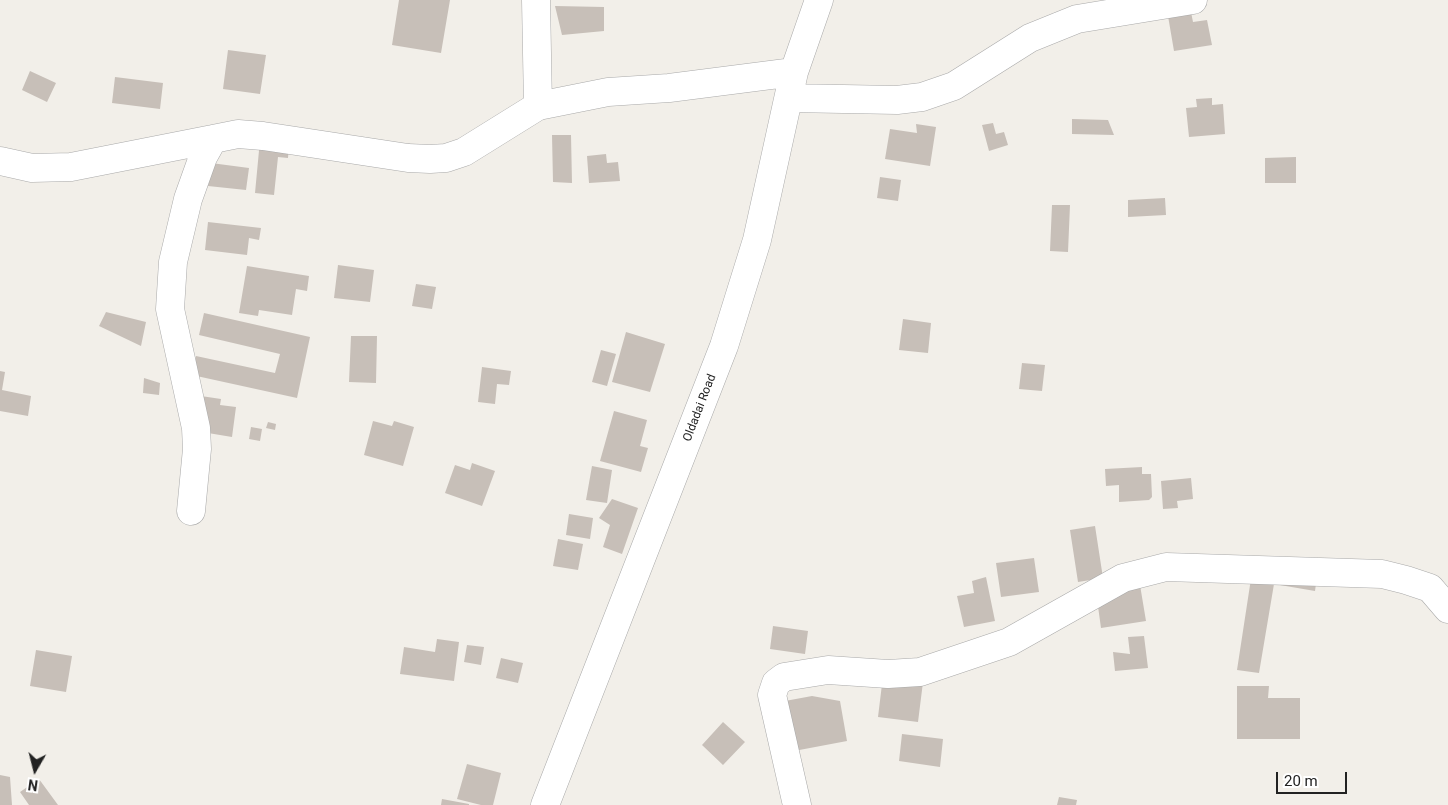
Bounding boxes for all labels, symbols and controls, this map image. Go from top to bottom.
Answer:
street label: Oldadai Road [681,372,719,444]
north arrow [10,745,60,795]
scale bar [1278,762,1349,794]
text: 20 m [1284,772,1318,790]
text: N [27,776,39,793]

